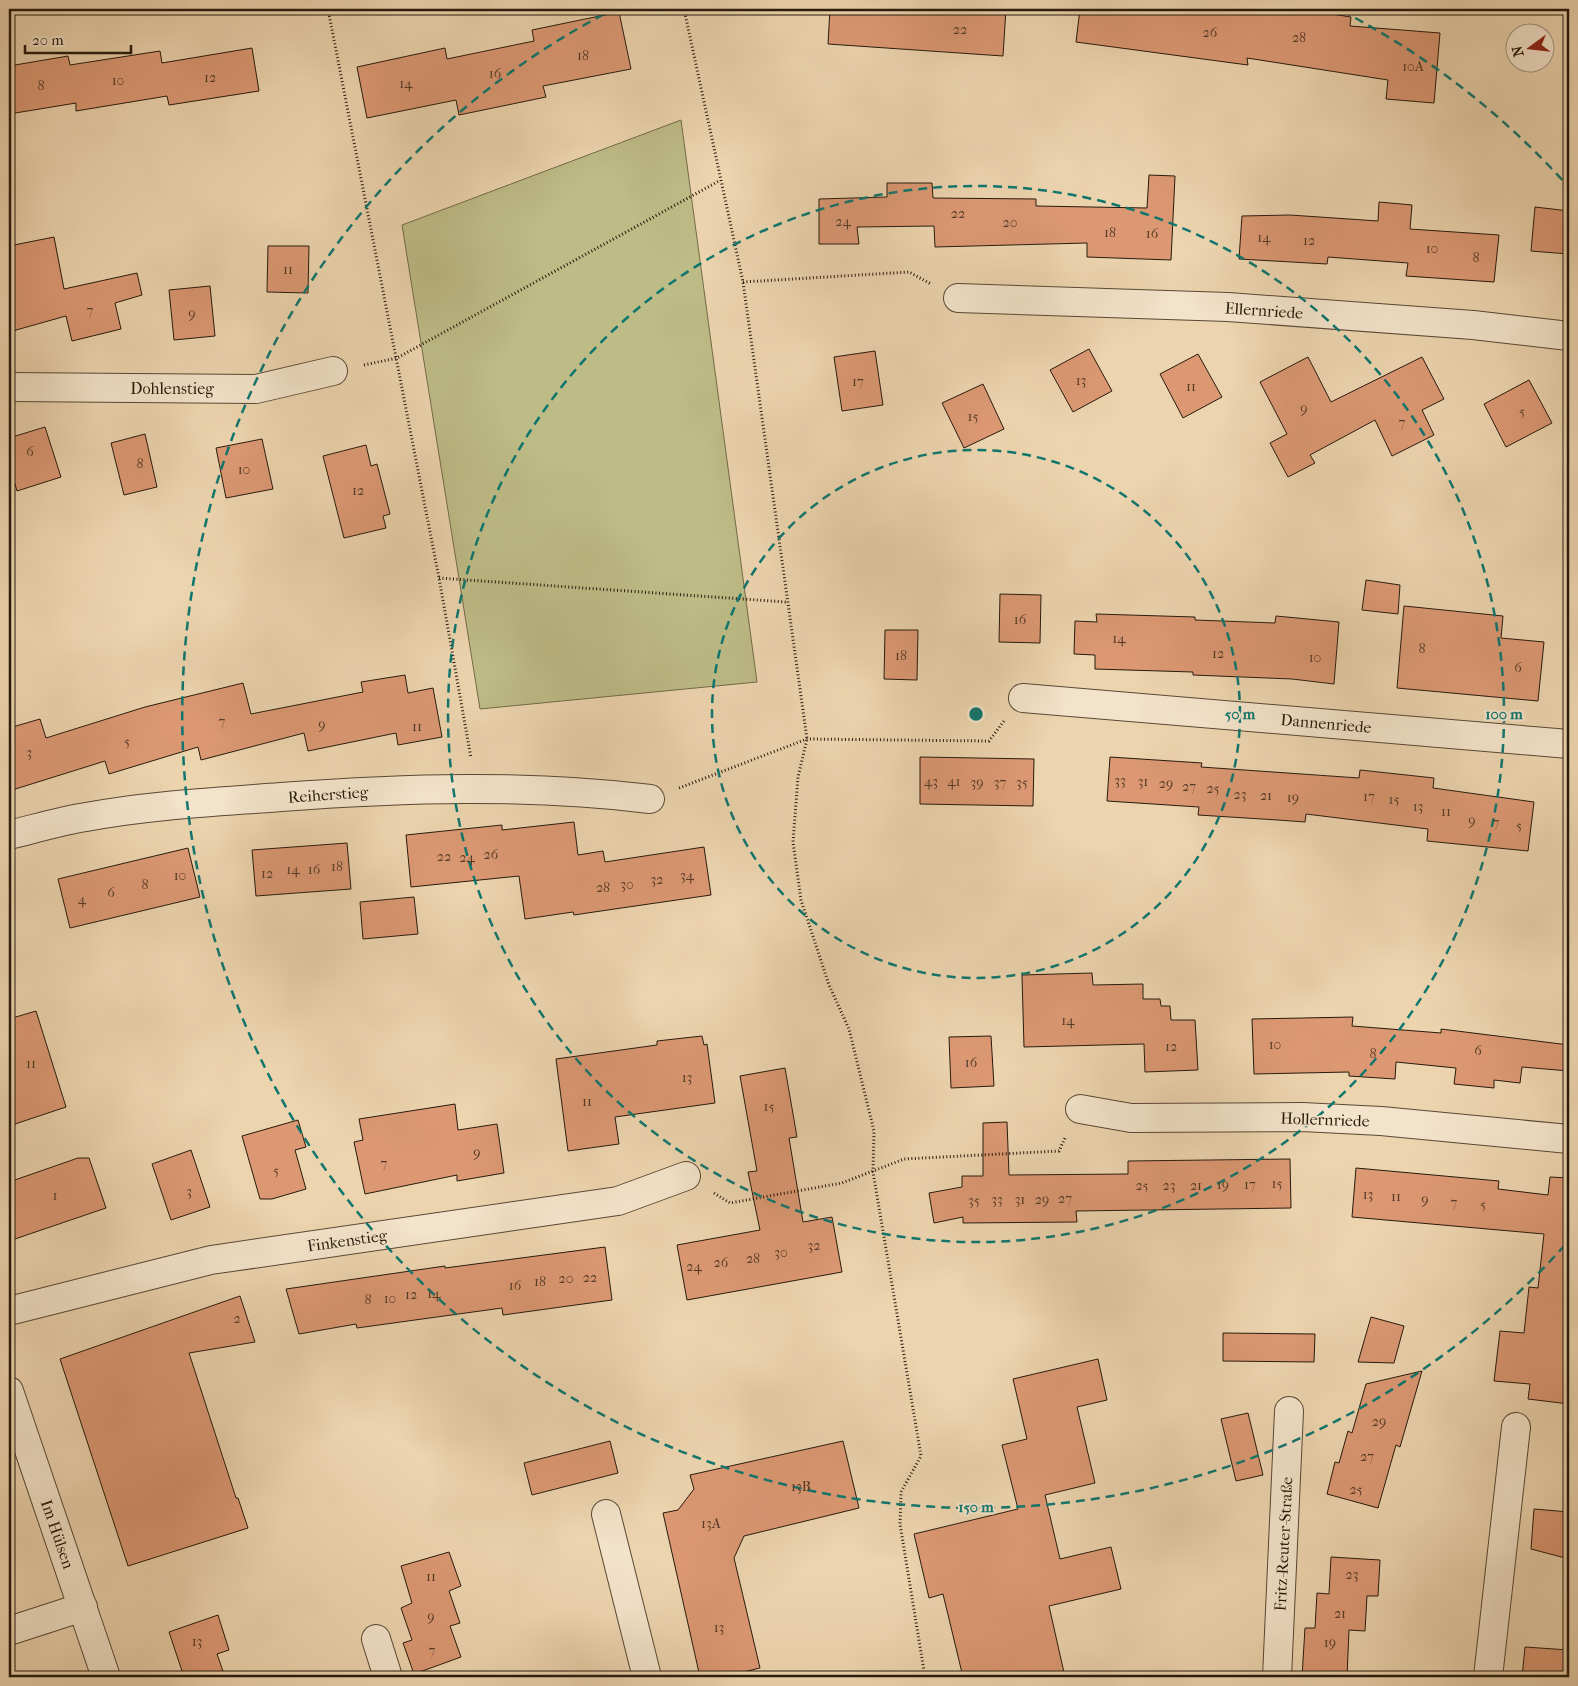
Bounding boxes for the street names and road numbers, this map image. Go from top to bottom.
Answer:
street label: Ellernriede [1224,298,1304,323]
street label: Dohlenstieg [130,379,214,398]
street label: Dannenriede [1280,710,1372,737]
street label: Reiherstieg [287,782,369,807]
street label: Hollernriede [1280,1108,1370,1131]
street label: Finkenstieg [306,1225,389,1256]
street label: Fritz-Reuter-Straße [1270,1476,1297,1612]
street label: Im Hülsen [37,1497,78,1572]

